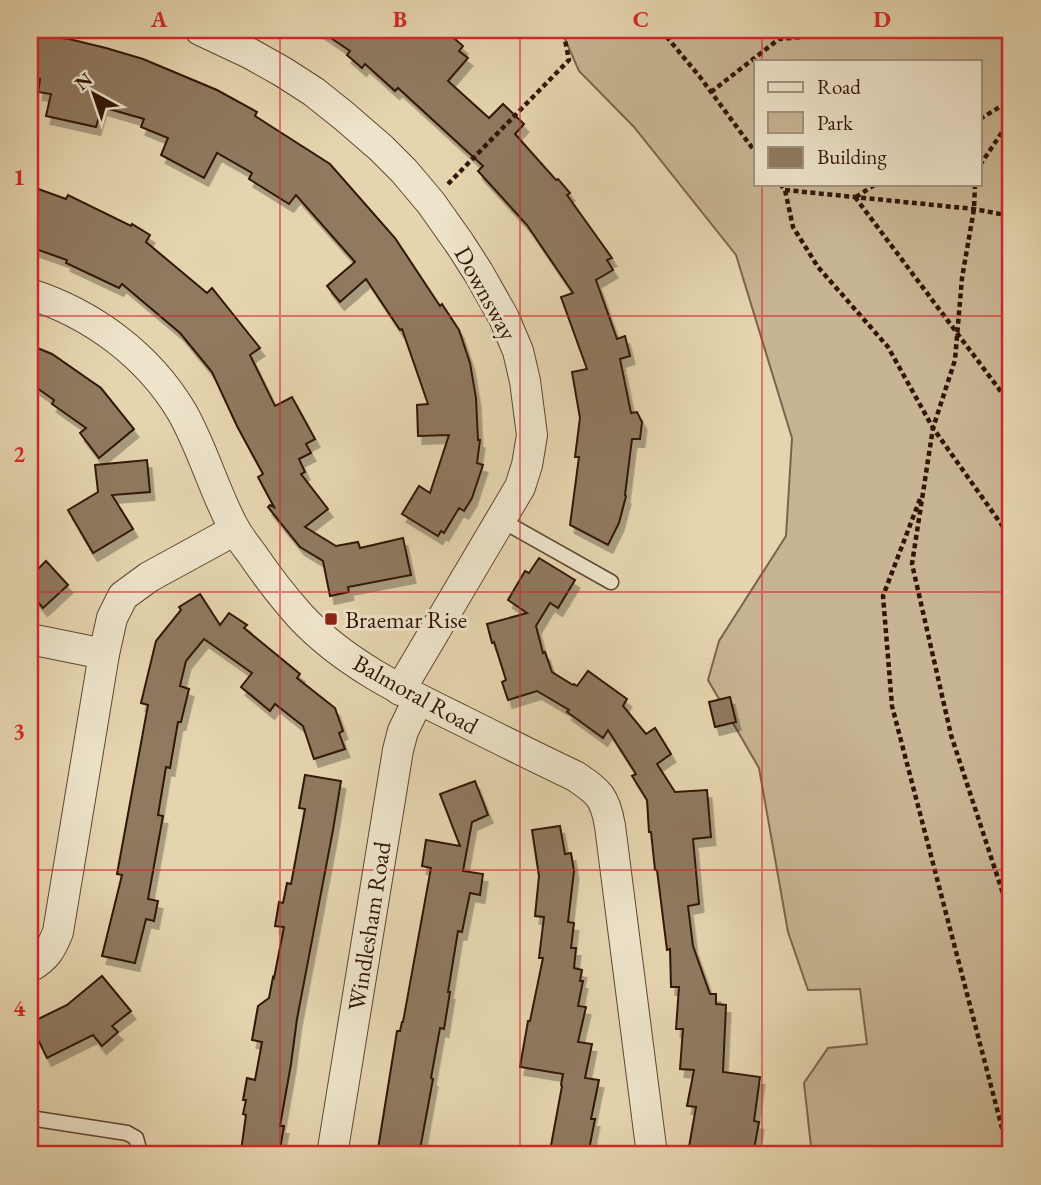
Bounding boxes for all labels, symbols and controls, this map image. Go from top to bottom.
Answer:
text: A [150,4,168,34]
text: B [393,4,407,34]
text: C [633,4,649,34]
text: D [873,4,891,34]
north arrow [60,60,130,130]
legend [754,60,982,186]
text: N [69,66,98,96]
text: Road [817,73,861,100]
text: Park [817,109,854,136]
text: Building [817,143,887,170]
text: 1 [13,162,25,192]
street label: Downsway [448,241,525,346]
text: 2 [13,439,25,469]
place label: Braemar Rise [345,604,467,635]
marker: Braemar Rise [323,611,339,627]
street label: Balmoral Road [348,647,485,742]
text: 3 [13,716,25,746]
street label: Windlesham Road [340,838,398,1013]
text: 4 [13,993,26,1023]

